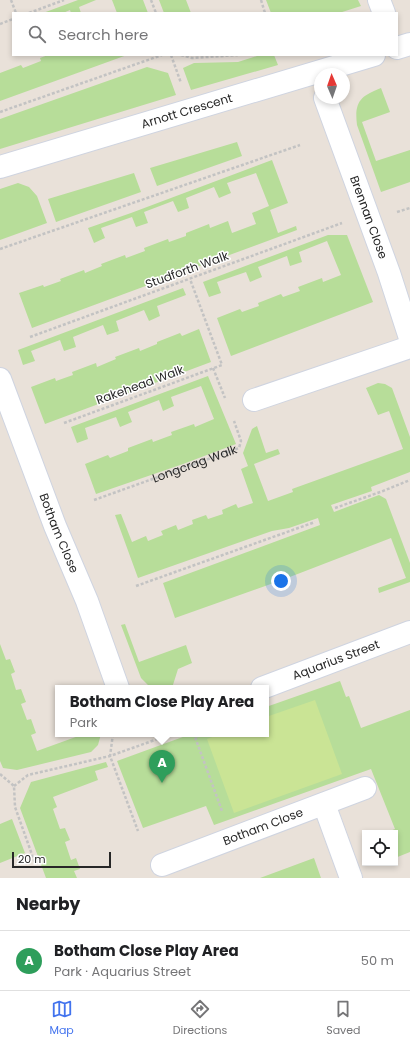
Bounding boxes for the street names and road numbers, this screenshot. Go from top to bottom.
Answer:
street label: Arnott Crescent [139,89,234,132]
street label: Brennan Close [346,173,392,261]
street label: Studforth Walk [143,246,232,292]
street label: Rakehead Walk [93,360,187,408]
street label: Longcrag Walk [150,440,240,486]
street label: Botham Close [36,491,83,575]
street label: Aquarius Street [290,635,382,684]
street label: Botham Close [220,803,305,849]

